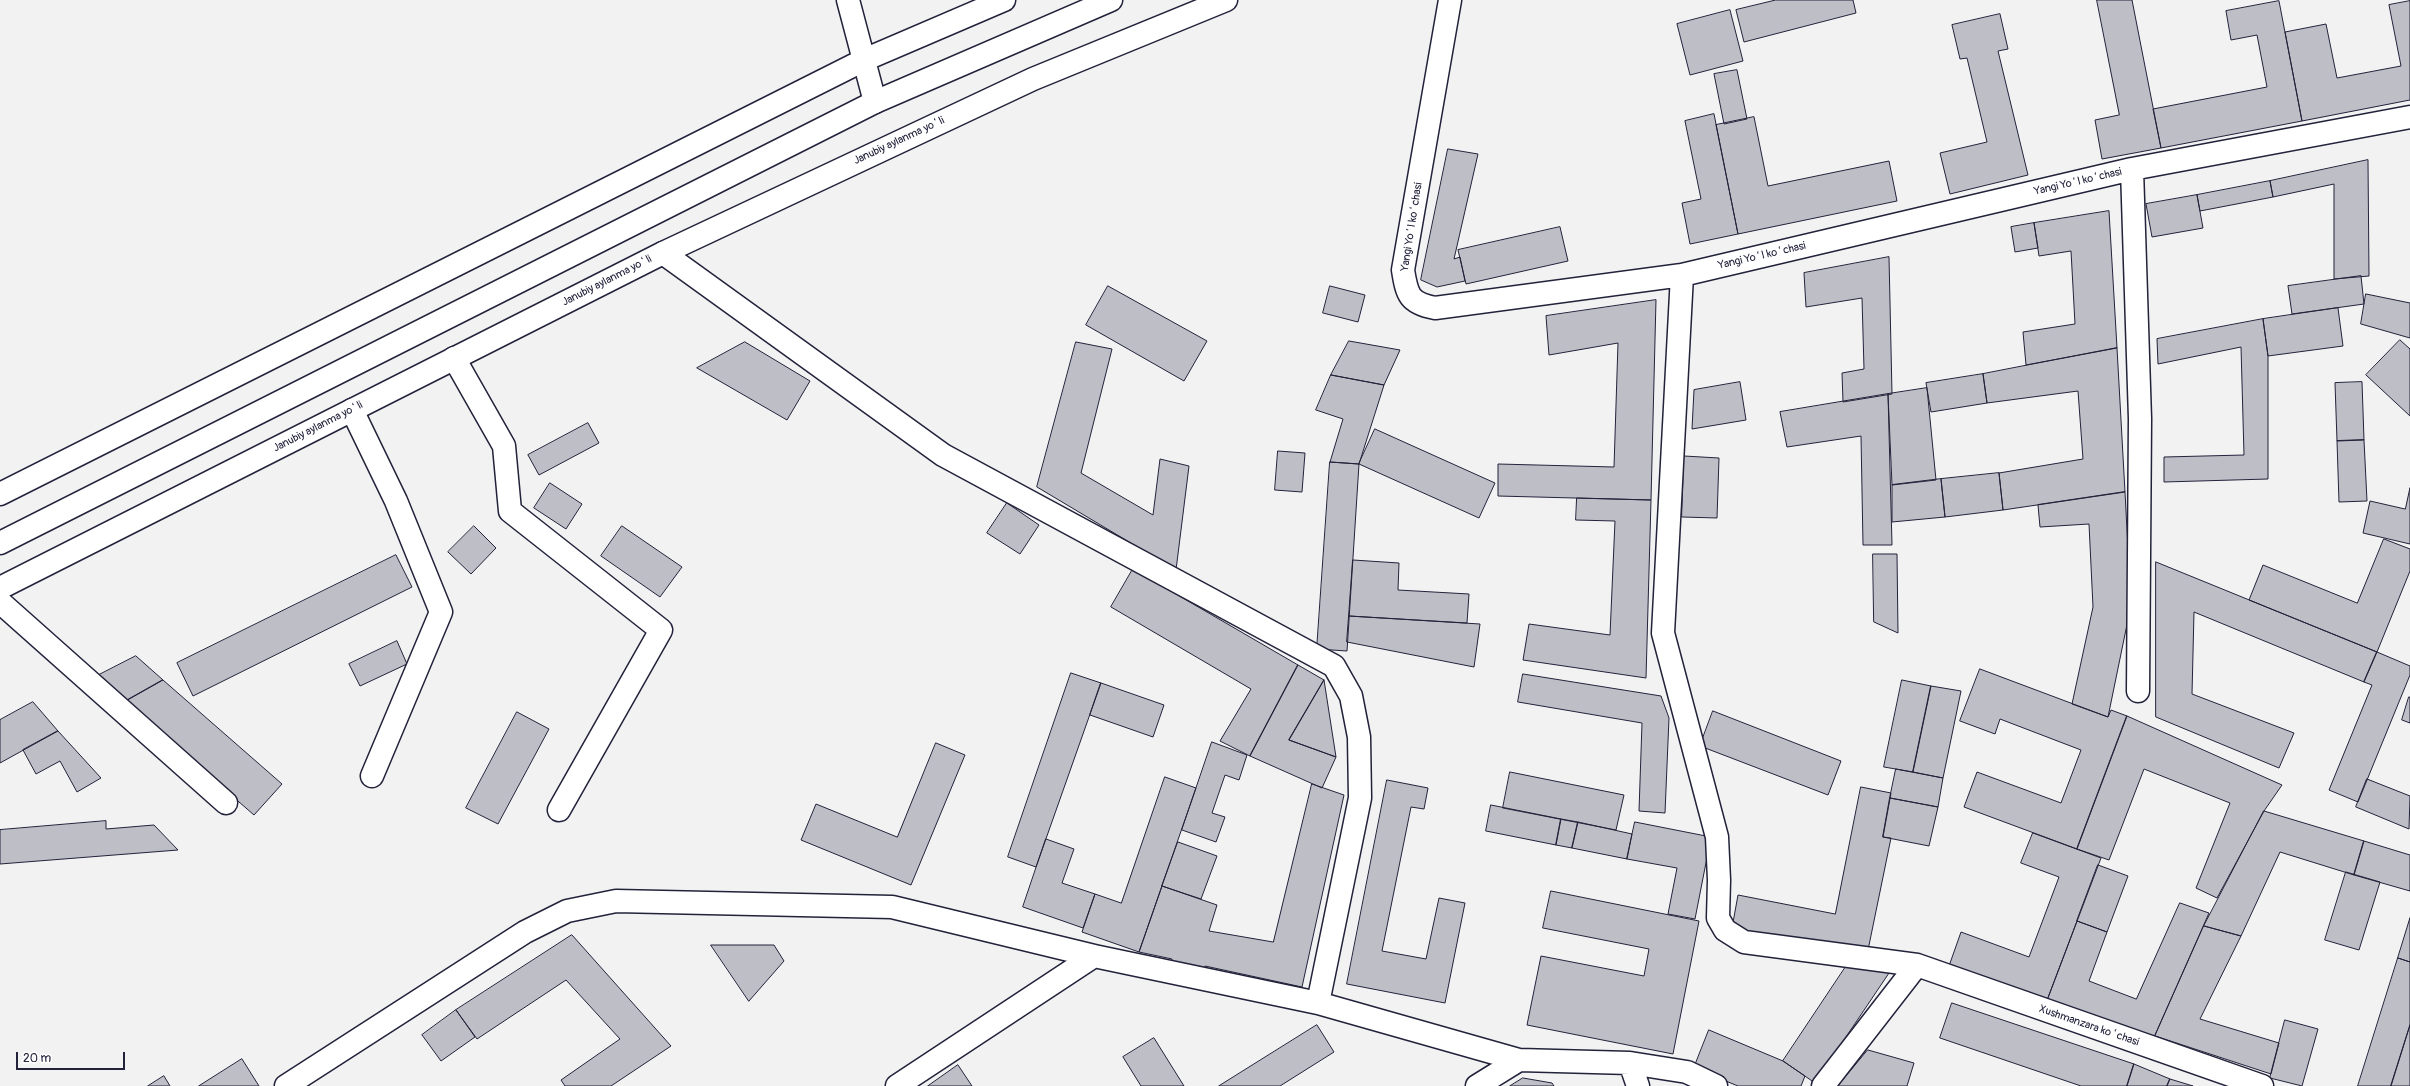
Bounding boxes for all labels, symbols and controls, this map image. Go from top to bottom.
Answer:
street label: Janubiy aylanma yoʻli [851,114,947,168]
street label: Yangi Yoʻl koʻchasi [2033,165,2123,199]
street label: Yangi Yoʻl koʻchasi [1398,182,1426,272]
street label: Yangi Yoʻl koʻchasi [1717,239,1807,273]
street label: Janubiy aylanma yoʻli [560,253,654,309]
street label: Janubiy aylanma yoʻli [271,399,365,455]
street label: Xushmanzara koʻchasi [2037,1003,2141,1049]
scale bar [18,1044,127,1070]
text: 20 m [23,1051,51,1066]

